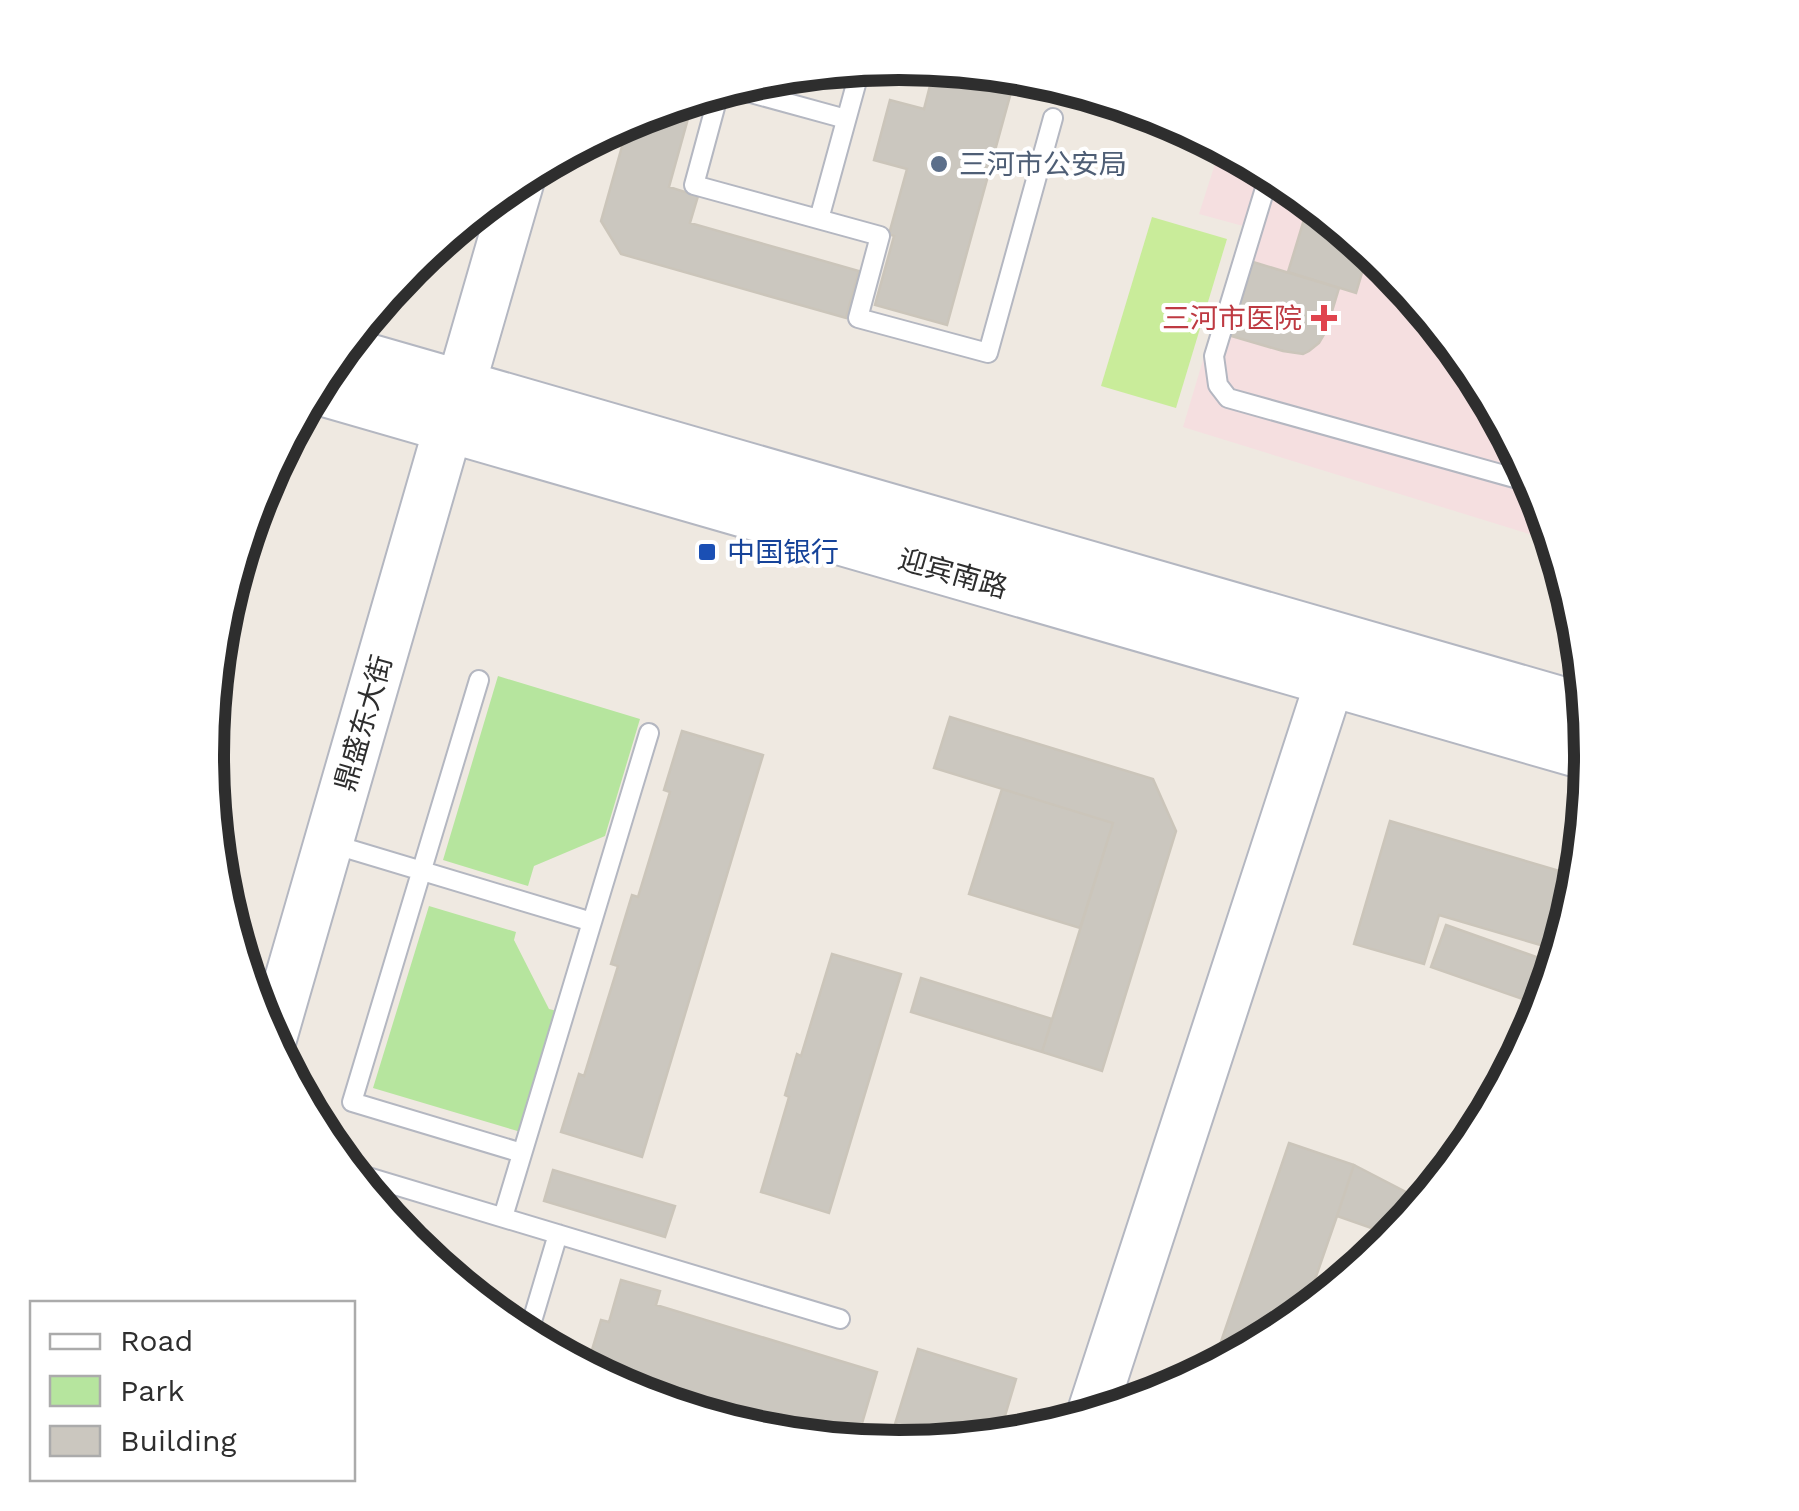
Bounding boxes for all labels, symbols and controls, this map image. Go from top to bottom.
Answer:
place label: 三河市公安局 [959,148,1127,181]
marker: 三河市公安局 [928,153,950,175]
place label: 三河市医院 [1162,302,1302,335]
marker: 三河市医院 [1311,305,1337,331]
place label: 中国银行 [727,536,839,569]
marker: 中国银行 [696,541,718,563]
street label: 迎宾南路 [894,542,1011,605]
street label: 鼎盛东大街 [328,651,399,795]
legend [30,1301,355,1481]
text: Road [120,1323,193,1358]
text: Park [120,1373,185,1408]
text: Building [120,1423,237,1458]

